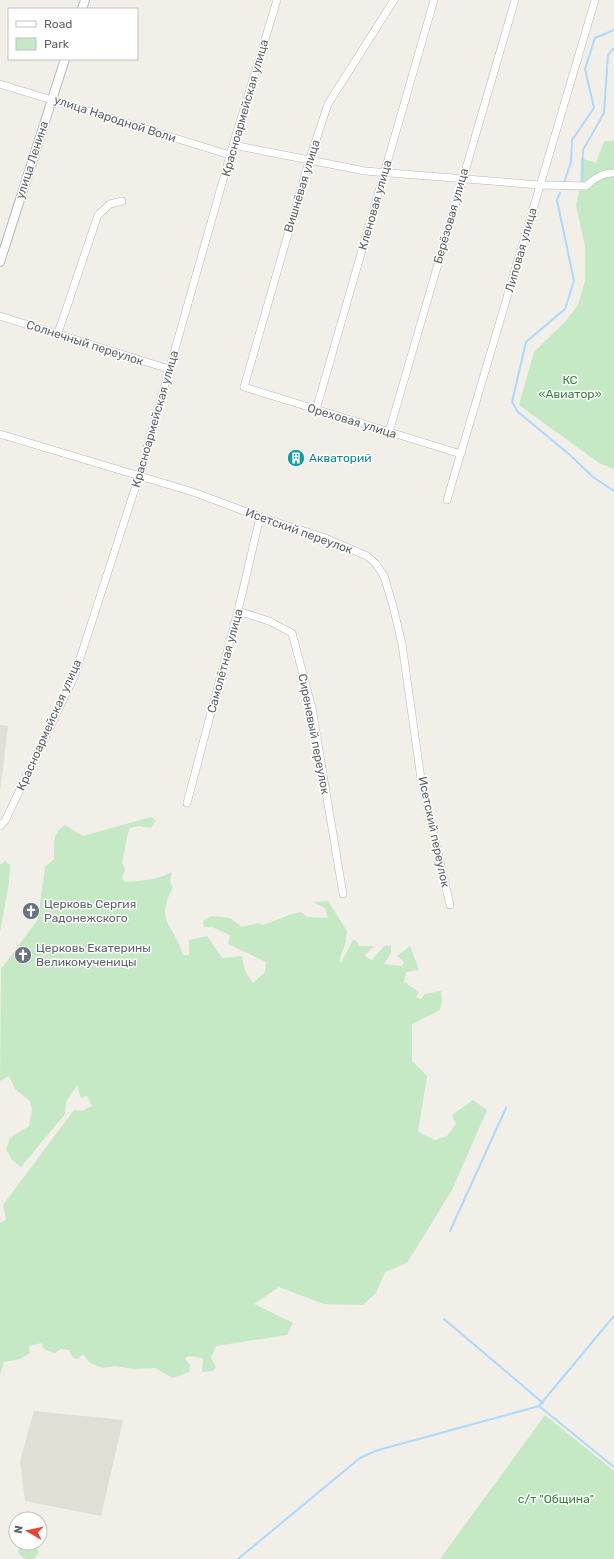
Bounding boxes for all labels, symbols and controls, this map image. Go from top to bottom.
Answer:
legend [8,8,138,60]
text: Road [44,17,72,31]
text: Park [44,37,70,51]
street label: Красноармейская улица [219,38,271,178]
street label: улица Народной Воли [52,93,178,145]
street label: улица Ленина [13,119,51,201]
street label: Вишнёвая улица [281,138,323,234]
street label: Кленовая улица [355,158,395,252]
street label: Берёзовая улица [431,167,471,265]
street label: Липовая улица [502,206,540,294]
street label: Солнечный переулок [25,317,146,369]
street label: Красноармейская улица [129,349,181,489]
park label: КС «Авиатор» [538,373,602,401]
street label: Ореховая улица [306,401,398,441]
building icon: Акваторий [286,448,306,468]
place label: Акваторий [309,451,372,465]
street label: Исетский переулок [244,505,355,557]
street label: Самолётная улица [204,607,246,715]
street label: Красноармейская улица [14,657,84,793]
street label: Сиреневый переулок [295,672,333,796]
street label: Исетский переулок [415,775,453,889]
place label: Церковь Сергия Радонежского [44,897,136,925]
church icon: Церковь Сергия Радонежского [21,901,41,921]
place label: Церковь Екатерины Великомученицы [36,941,151,969]
church icon: Церковь Екатерины Великомученицы [13,945,33,965]
park label: с/т "Община" [518,1492,594,1506]
north arrow [8,1511,48,1551]
text: N [12,1525,26,1534]

